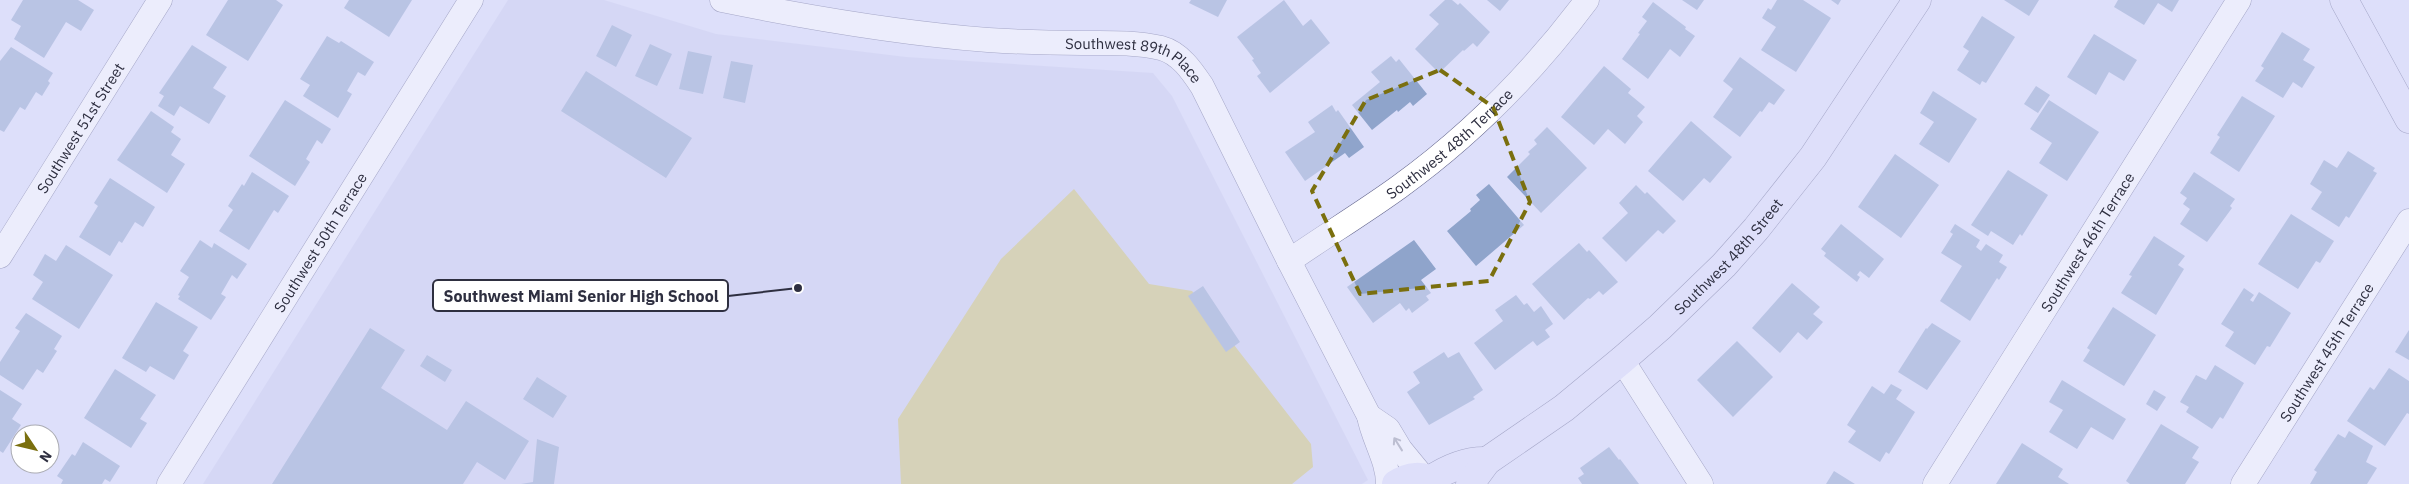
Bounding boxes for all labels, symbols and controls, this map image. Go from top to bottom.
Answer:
street label: Southwest 89th Place [1065,33,1207,86]
street label: Southwest 51st Street [32,59,128,197]
street label: Southwest 48th Terrace [1382,84,1517,203]
street label: Southwest 50th Terrace [269,169,371,316]
street label: Southwest 46th Terrace [2036,169,2138,315]
street label: Southwest 48th Street [1670,194,1786,318]
street label: Southwest 45th Terrace [2275,279,2377,425]
callout: Southwest Miami Senior High School [433,280,728,311]
text: Southwest Miami Senior High School [443,286,719,306]
north arrow [10,424,60,474]
one-way arrow [1392,438,1402,452]
text: N [35,447,56,466]

